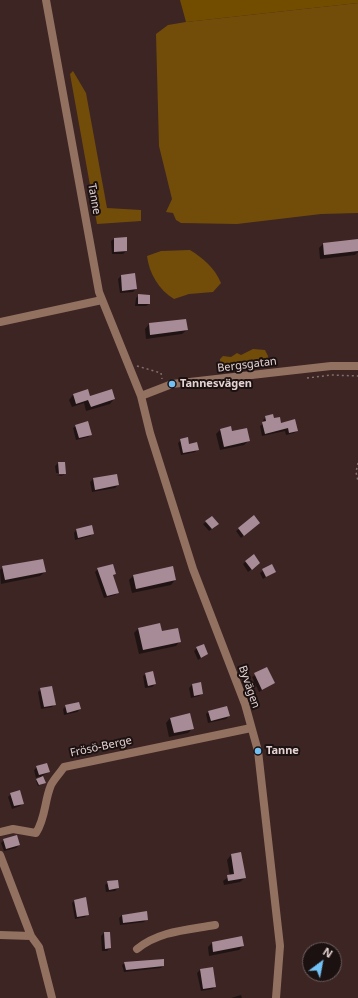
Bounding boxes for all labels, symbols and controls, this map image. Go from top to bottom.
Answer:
street label: Tanne [85,182,103,216]
street label: Bergsgatan [217,355,277,375]
place label: Tannesvägen [180,377,252,391]
marker: Tannesvägen [167,379,177,389]
street label: Byvägen [236,664,262,710]
street label: Frösö-Berge [69,734,133,760]
place label: Tanne [266,744,299,758]
marker: Tanne [253,746,263,756]
north arrow [302,942,342,982]
text: N [320,944,336,961]

